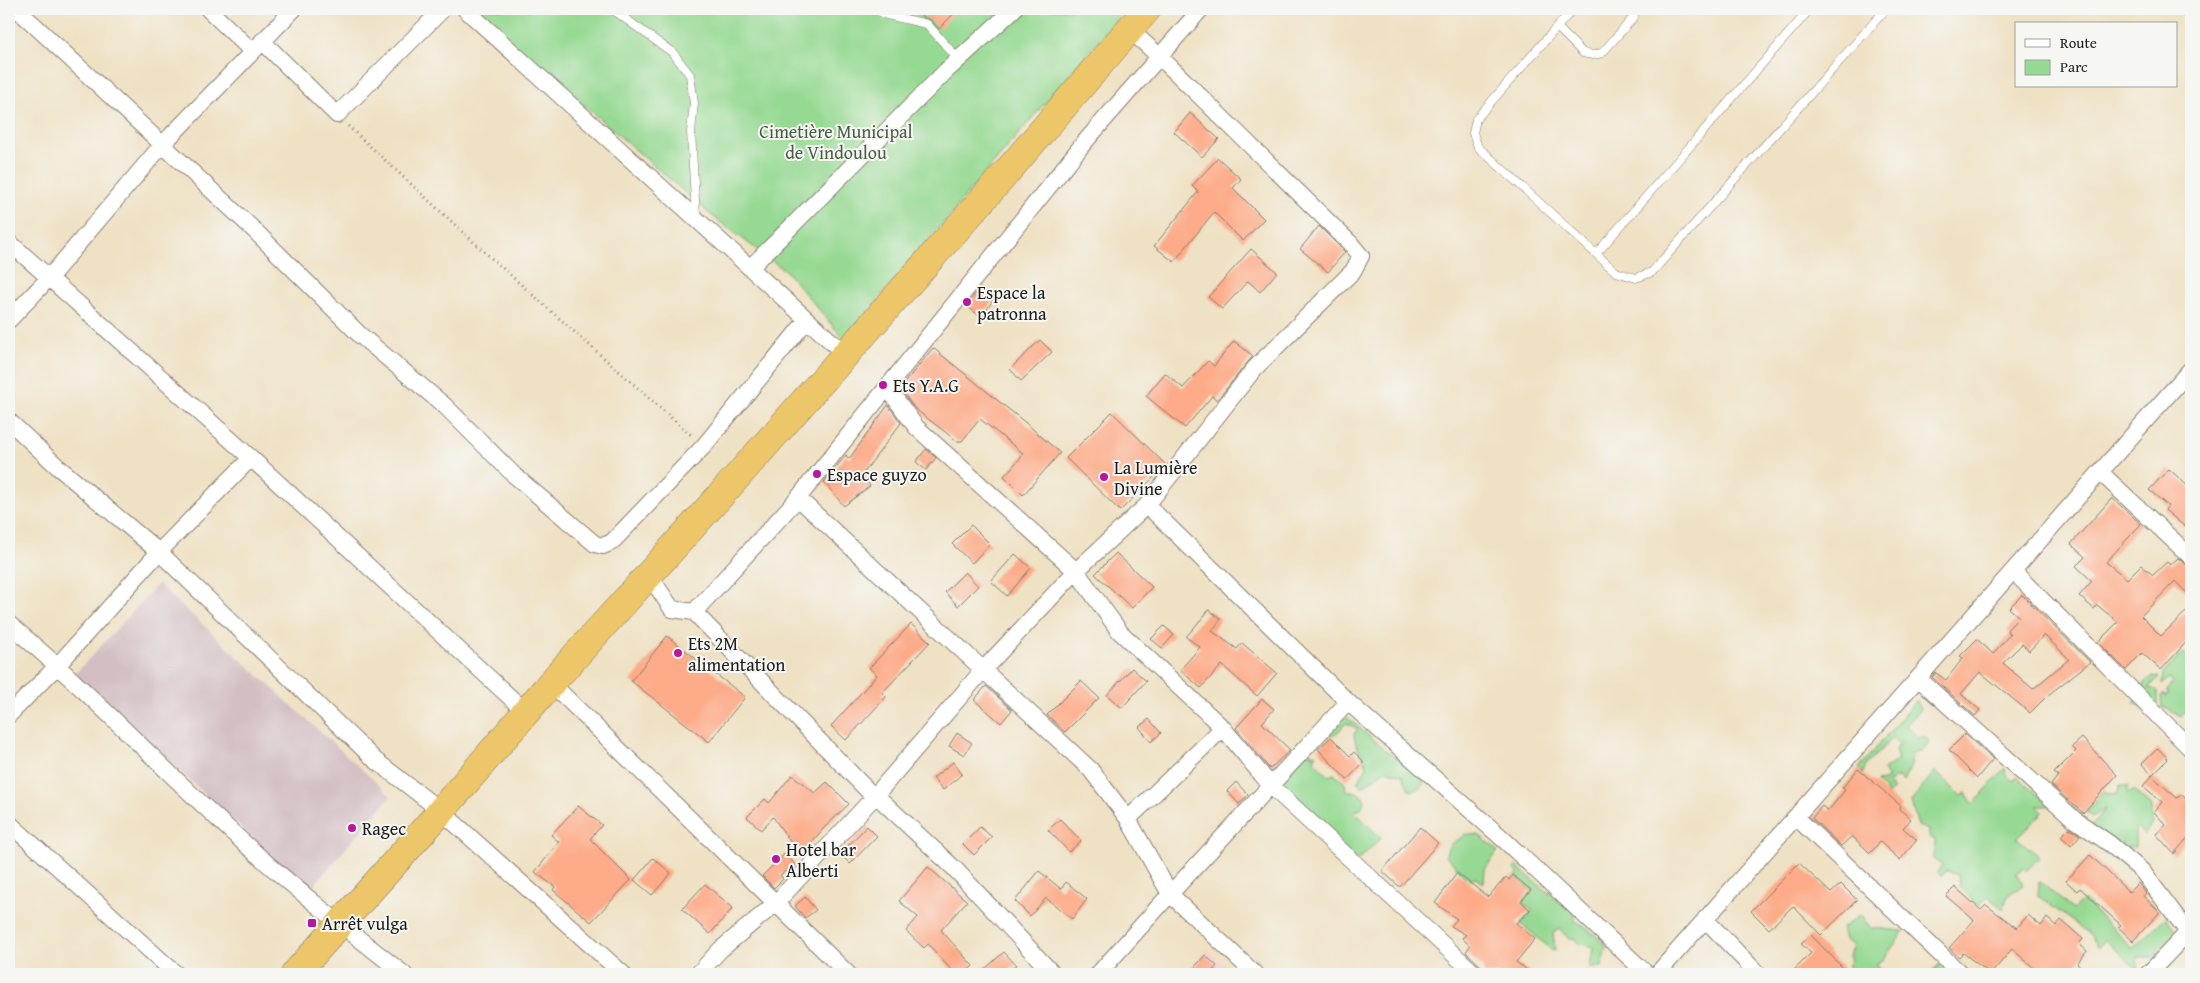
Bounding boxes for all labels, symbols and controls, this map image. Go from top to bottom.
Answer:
legend [2015,22,2178,88]
text: Route [2060,32,2097,53]
text: Parc [2060,56,2088,77]
park label: Cimetière Municipal de Vindoulou [759,118,913,166]
place label: Espace la patronna [977,279,1047,327]
marker: Espace la patronna [961,296,973,308]
place label: Ets Y.A.G [893,372,959,399]
marker: Ets Y.A.G [877,379,889,391]
place label: La Lumière Divine [1114,454,1198,502]
place label: Espace guyzo [827,461,927,488]
marker: Espace guyzo [811,468,823,480]
marker: La Lumière Divine [1098,471,1110,483]
place label: Ets 2M alimentation [688,630,785,678]
marker: Ets 2M alimentation [672,647,684,659]
place label: Ragec [362,815,406,842]
marker: Ragec [346,822,358,834]
place label: Hotel bar Alberti [786,836,857,884]
marker: Hotel bar Alberti [770,853,782,865]
place label: Arrêt vulga [322,910,408,937]
marker: Arrêt vulga [306,917,318,929]

